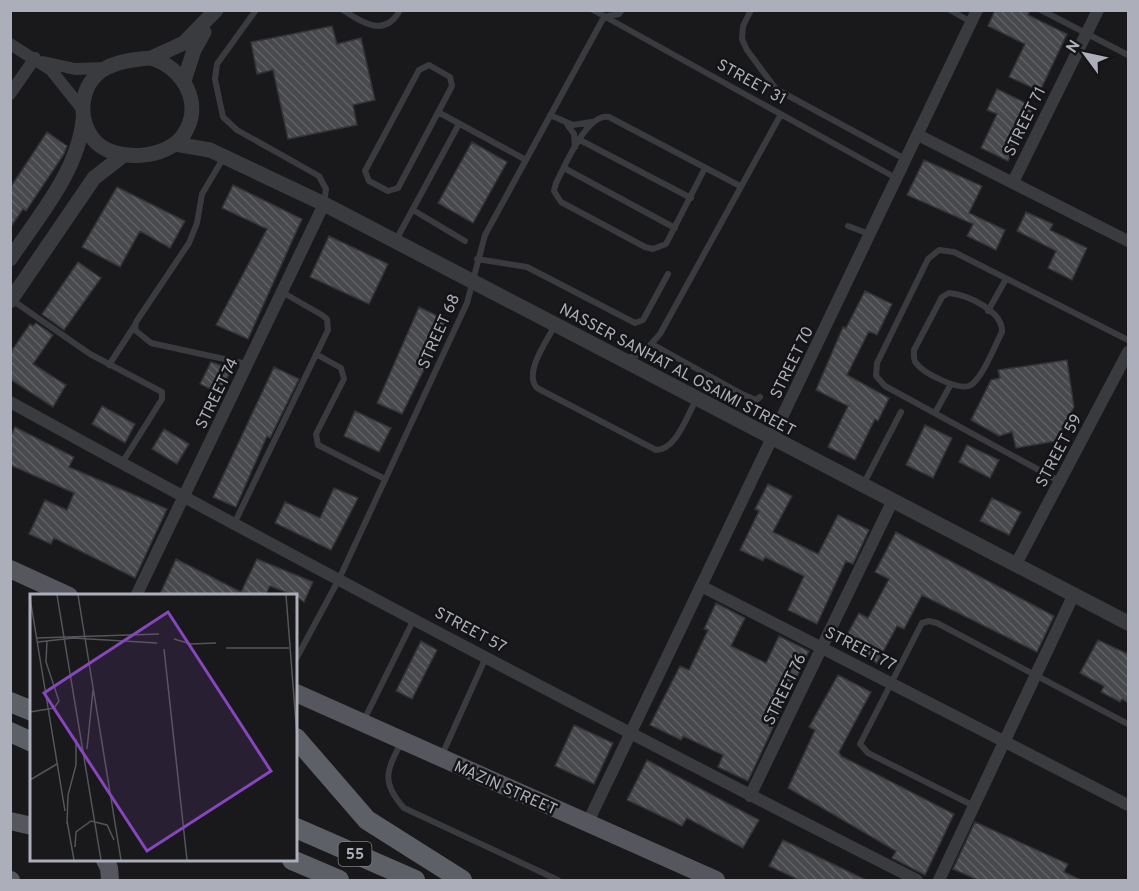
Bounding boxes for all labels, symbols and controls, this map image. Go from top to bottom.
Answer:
north arrow [1055,24,1115,84]
text: N [1063,37,1086,57]
street label: STREET 31 [713,56,789,110]
street label: STREET 71 [1000,84,1051,160]
street label: STREET 68 [414,291,465,372]
street label: NASSER SANHAT AL OSAIMI STREET [556,300,799,442]
street label: STREET 70 [767,323,819,402]
street label: STREET 74 [192,355,244,433]
street label: STREET 59 [1032,411,1087,491]
inset map [30,594,297,861]
street label: STREET 57 [431,603,510,658]
street label: STREET 77 [821,623,899,676]
street label: STREET 76 [760,651,812,729]
street label: MAZIN STREET [450,757,560,821]
road number: 55 [338,842,372,866]

